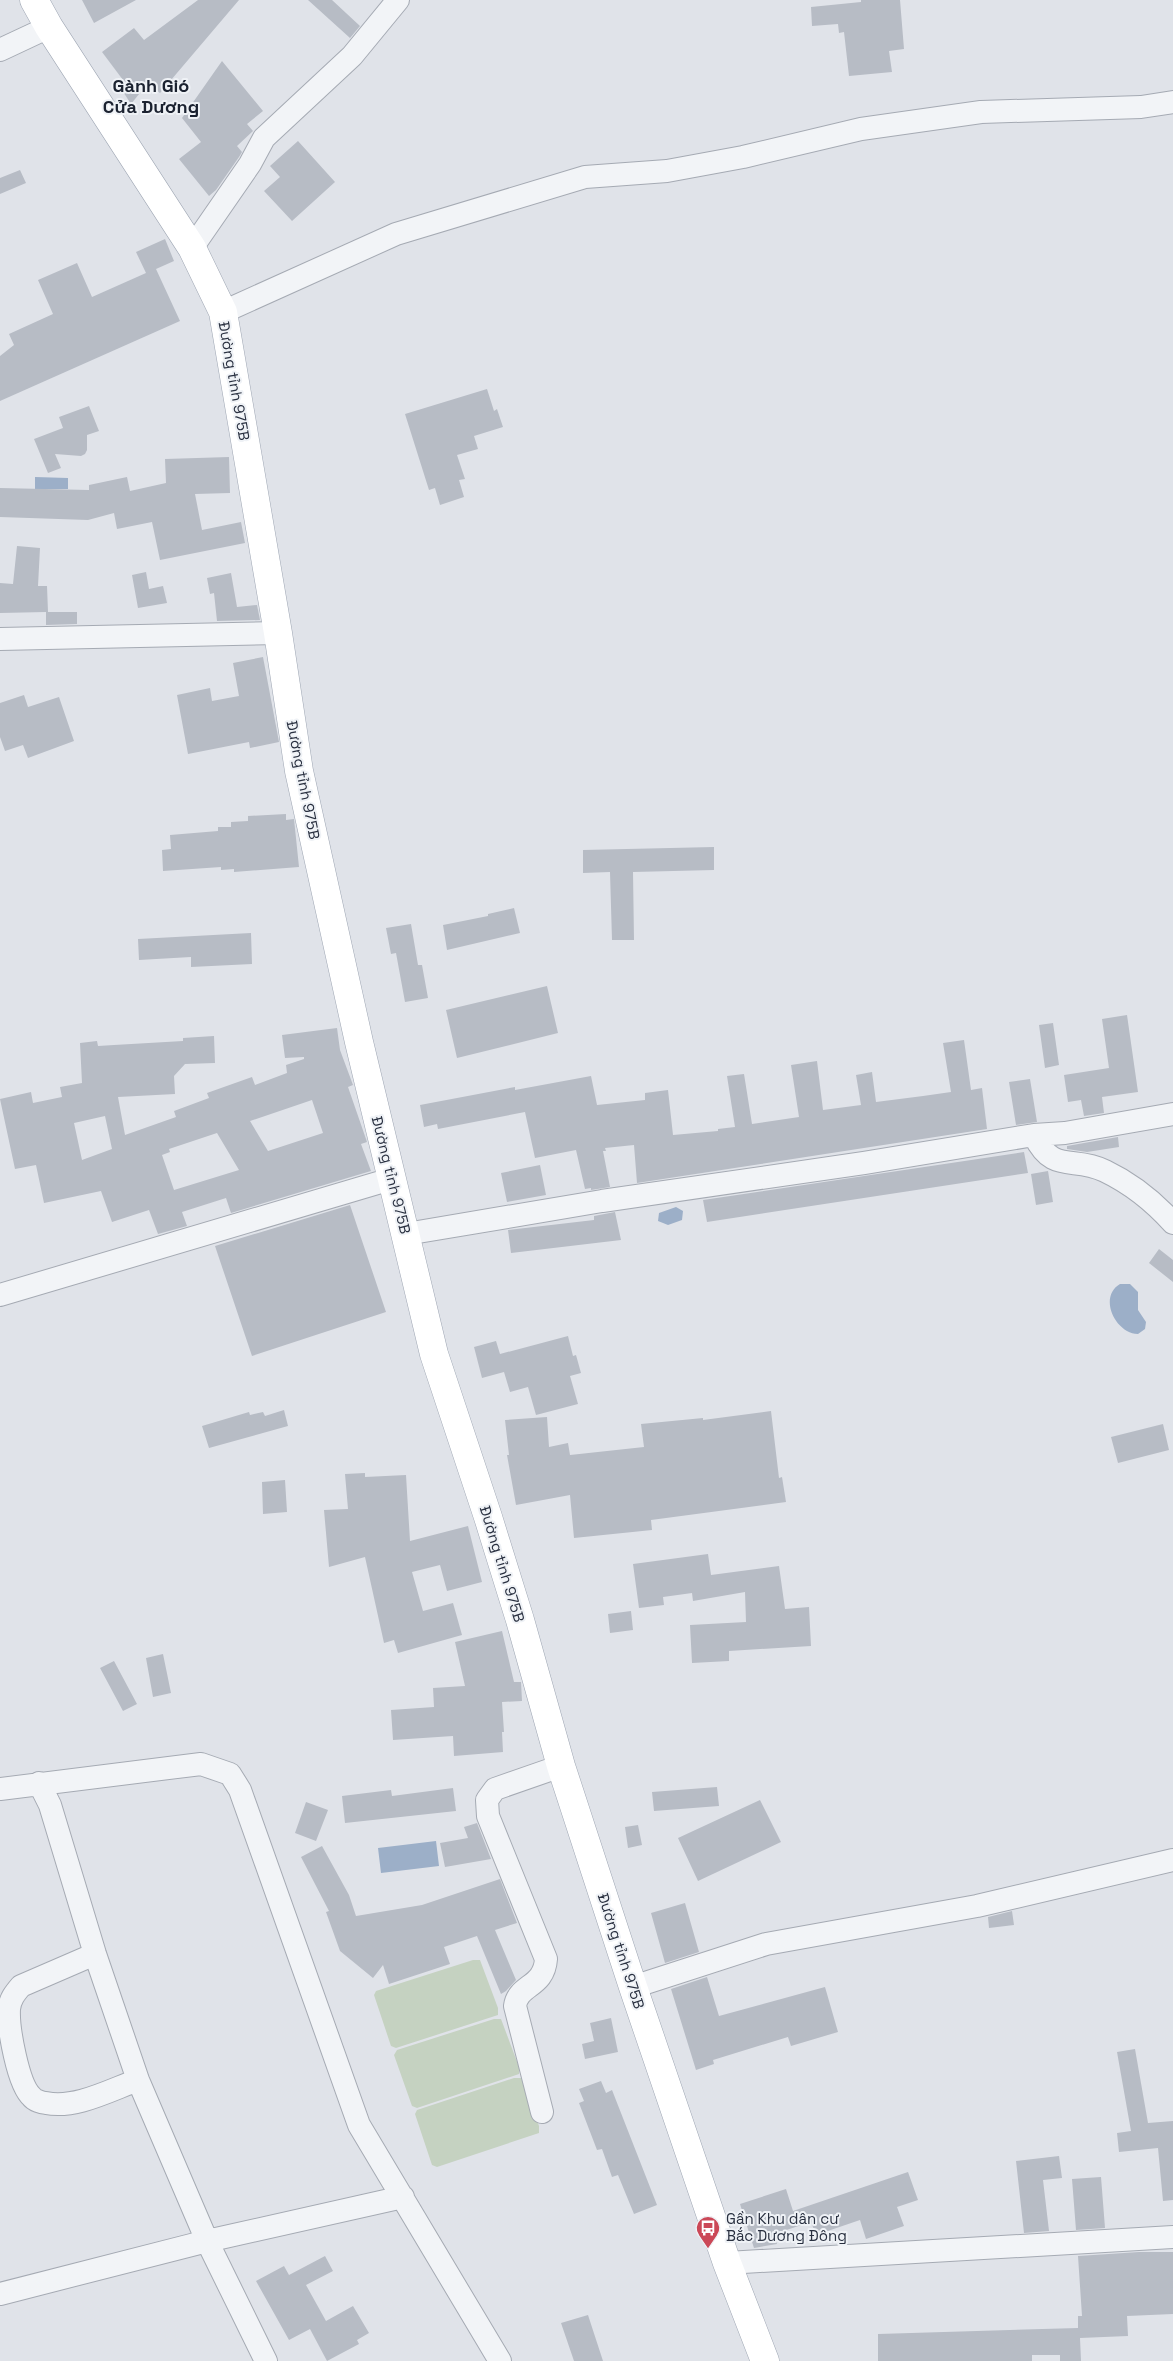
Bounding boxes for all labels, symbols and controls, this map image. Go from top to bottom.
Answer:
district label: Gành Gió Cửa Dương [103,74,199,118]
street label: Đường tỉnh 975B [215,320,254,442]
street label: Đường tỉnh 975B [283,719,324,841]
street label: Đường tỉnh 975B [368,1114,415,1236]
street label: Đường tỉnh 975B [476,1503,529,1624]
street label: Đường tỉnh 975B [594,1891,649,2011]
place label: Gần Khu dân cư Bắc Dương Đông [726,2209,847,2245]
bus stop icon: Gần Khu dân cư Bắc Dương Đông [695,2215,721,2249]

